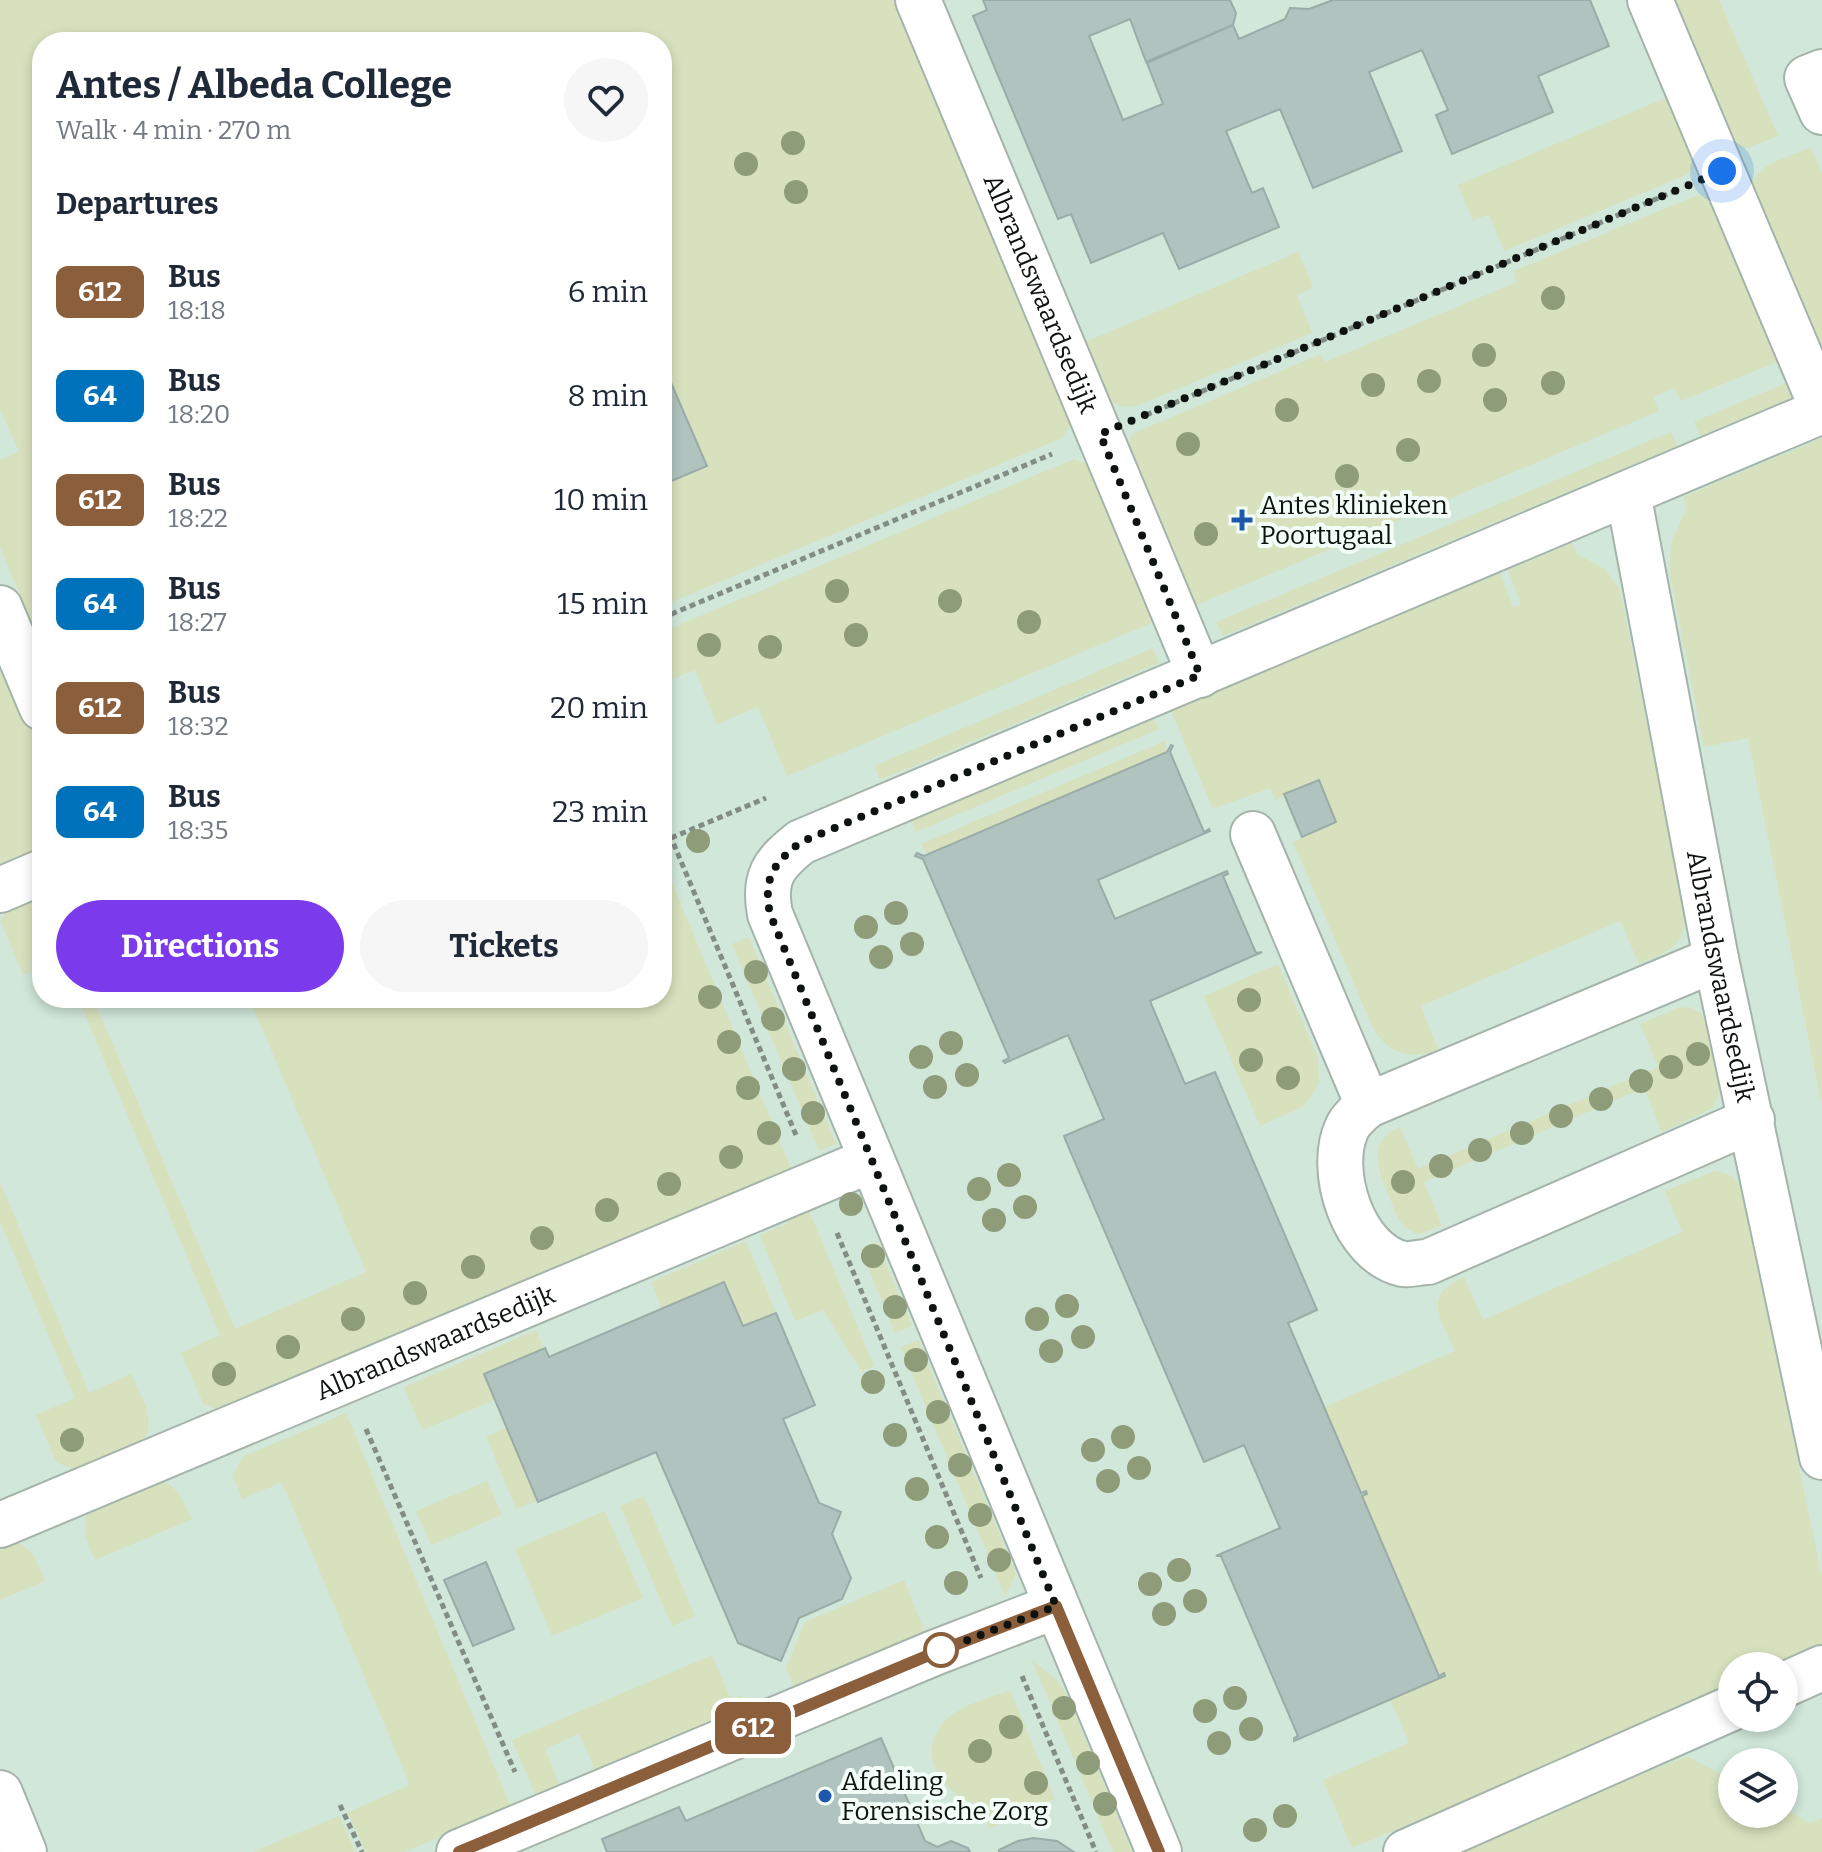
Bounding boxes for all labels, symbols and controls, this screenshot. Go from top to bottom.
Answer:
button: heart [564,58,648,142]
text: Antes / Albeda College [56,62,452,108]
text: Walk · 4 min · 270 m [56,115,291,146]
your location [1702,151,1742,191]
street label: Albrandswaardsedijk [977,169,1104,418]
text: Departures [56,186,219,222]
text: Bus [168,259,221,295]
text: 6 min [568,274,648,310]
text: 612 [78,275,122,308]
text: 18:18 [168,295,226,326]
text: Bus [168,363,221,399]
text: 8 min [567,378,648,414]
text: 64 [83,379,117,412]
text: 18:20 [168,399,230,430]
text: Bus [168,467,221,503]
text: 10 min [554,482,648,518]
text: 612 [78,483,122,516]
place label: Antes klinieken Poortugaal [1260,490,1448,551]
text: 18:22 [168,503,228,534]
marker: Antes klinieken Poortugaal [1231,509,1253,531]
text: Bus [168,571,221,607]
text: 15 min [557,586,648,622]
text: 64 [83,587,117,620]
text: 18:27 [168,607,227,638]
text: Bus [168,675,221,711]
text: 20 min [550,690,648,726]
text: 612 [78,691,122,724]
text: 18:32 [168,711,229,742]
text: Bus [168,779,221,815]
text: 23 min [552,794,648,830]
text: 64 [83,795,117,828]
text: 18:35 [168,815,228,846]
street label: Albrandswaardsedijk [1680,848,1762,1105]
button: Directions [56,900,344,992]
button: Tickets [360,900,648,992]
street label: Albrandswaardsedijk [311,1279,560,1406]
unlabelled marker [924,1633,958,1667]
map controls [1718,1652,1798,1828]
button: locate [1718,1652,1798,1732]
line badge: 612 [707,1702,799,1754]
text: 612 [731,1711,775,1744]
button: layers [1718,1748,1798,1828]
place label: Afdeling Forensische Zorg [841,1766,1048,1827]
marker: Afdeling Forensische Zorg [816,1787,834,1805]

